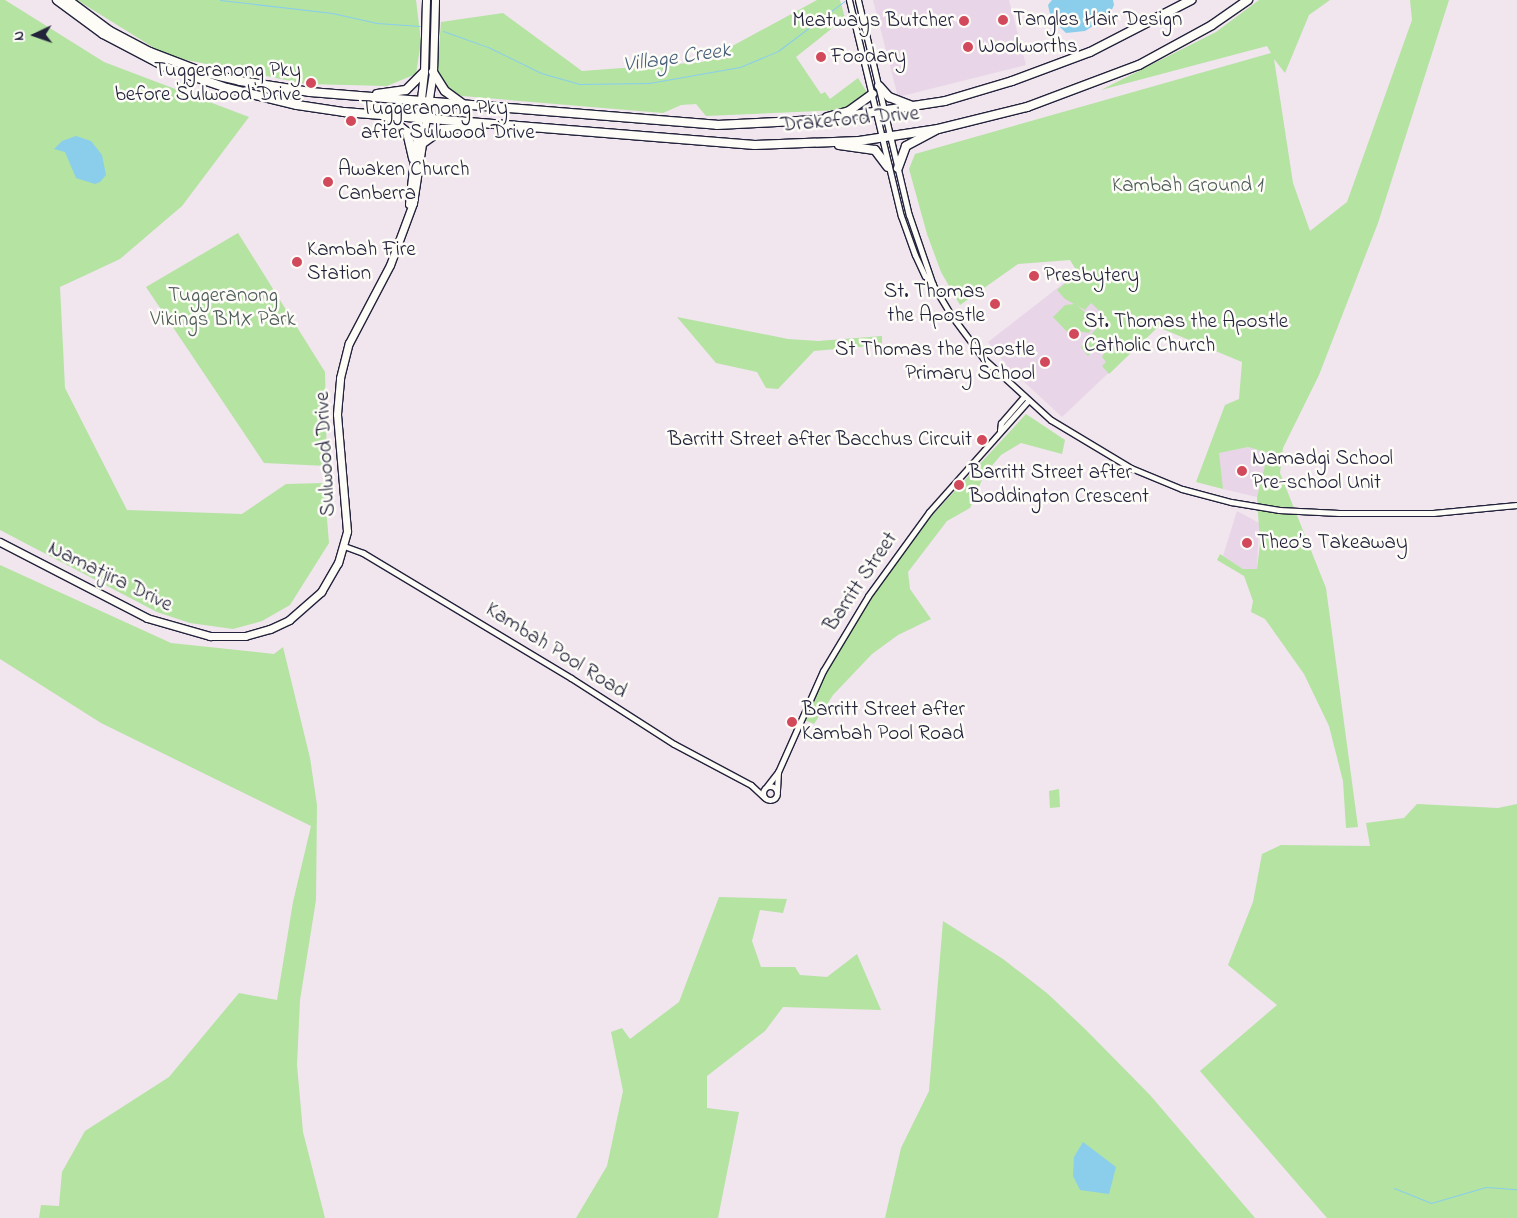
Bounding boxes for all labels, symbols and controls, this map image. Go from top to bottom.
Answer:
place label: Tangles Hair Design [1013,7,1182,33]
place label: Meatways Butcher [792,8,954,34]
north arrow [10,10,60,60]
marker: Tangles Hair Design [997,14,1009,26]
marker: Meatways Butcher [958,15,970,27]
text: N [9,31,30,41]
place label: Woolworths [978,34,1078,60]
water label: Village Creek [622,38,732,80]
marker: Woolworths [962,41,974,53]
place label: Foodary [831,44,906,70]
marker: Foodary [815,51,827,63]
place label: Tuggeranong Pky before Sulwood Drive [115,58,301,108]
marker: Tuggeranong Pky before Sulwood Drive [305,77,317,89]
place label: Tuggeranong Pky after Sulwood Drive [361,96,535,146]
street label: Drakeford Drive [780,101,920,139]
marker: Tuggeranong Pky after Sulwood Drive [345,115,357,127]
place label: Awaken Church Canberra [338,157,470,207]
park label: Kambah Ground 1 [1112,173,1264,199]
marker: Awaken Church Canberra [322,176,334,188]
place label: Kambah Fire Station [307,237,416,287]
marker: Kambah Fire Station [291,256,303,268]
place label: Presbytery [1044,263,1139,289]
marker: Presbytery [1028,270,1040,282]
place label: St. Thomas the Apostle [884,279,985,329]
park label: Tuggeranong Vikings BMX Park [150,283,296,333]
marker: St. Thomas the Apostle [989,298,1001,310]
place label: St. Thomas the Apostle Catholic Church [1084,309,1288,359]
marker: St. Thomas the Apostle Catholic Church [1068,328,1080,340]
place label: St Thomas the Apostle Primary School [835,337,1035,387]
marker: St Thomas the Apostle Primary School [1039,356,1051,368]
street label: Sulwood Drive [310,391,342,517]
place label: Barritt Street after Bacchus Circuit [668,427,972,453]
marker: Barritt Street after Bacchus Circuit [976,434,988,446]
place label: Namadgi School Pre-school Unit [1252,446,1393,496]
place label: Barritt Street after Boddington Crescent [969,460,1149,510]
marker: Namadgi School Pre-school Unit [1236,465,1248,477]
marker: Barritt Street after Boddington Crescent [953,479,965,491]
street label: Barritt Street [819,527,903,637]
place label: Theo’s Takeaway [1257,530,1408,556]
street label: Namatjira Drive [44,536,176,618]
marker: Theo’s Takeaway [1241,537,1253,549]
street label: Kambah Pool Road [481,597,631,705]
place label: Barritt Street after Kambah Pool Road [802,697,965,747]
marker: Barritt Street after Kambah Pool Road [786,716,798,728]

